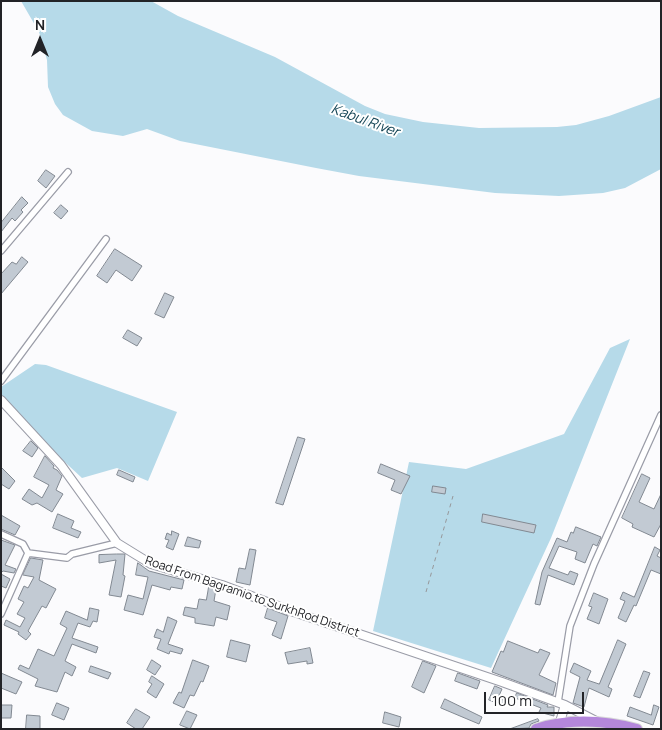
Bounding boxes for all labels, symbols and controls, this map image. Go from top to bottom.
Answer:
north arrow [15,15,65,65]
text: N [35,15,45,34]
water label: Kabul River [329,101,401,141]
street label: Road From Bagramio to SurkhRod District [143,553,361,641]
scale bar [487,682,587,714]
text: 100 m [492,690,532,711]

